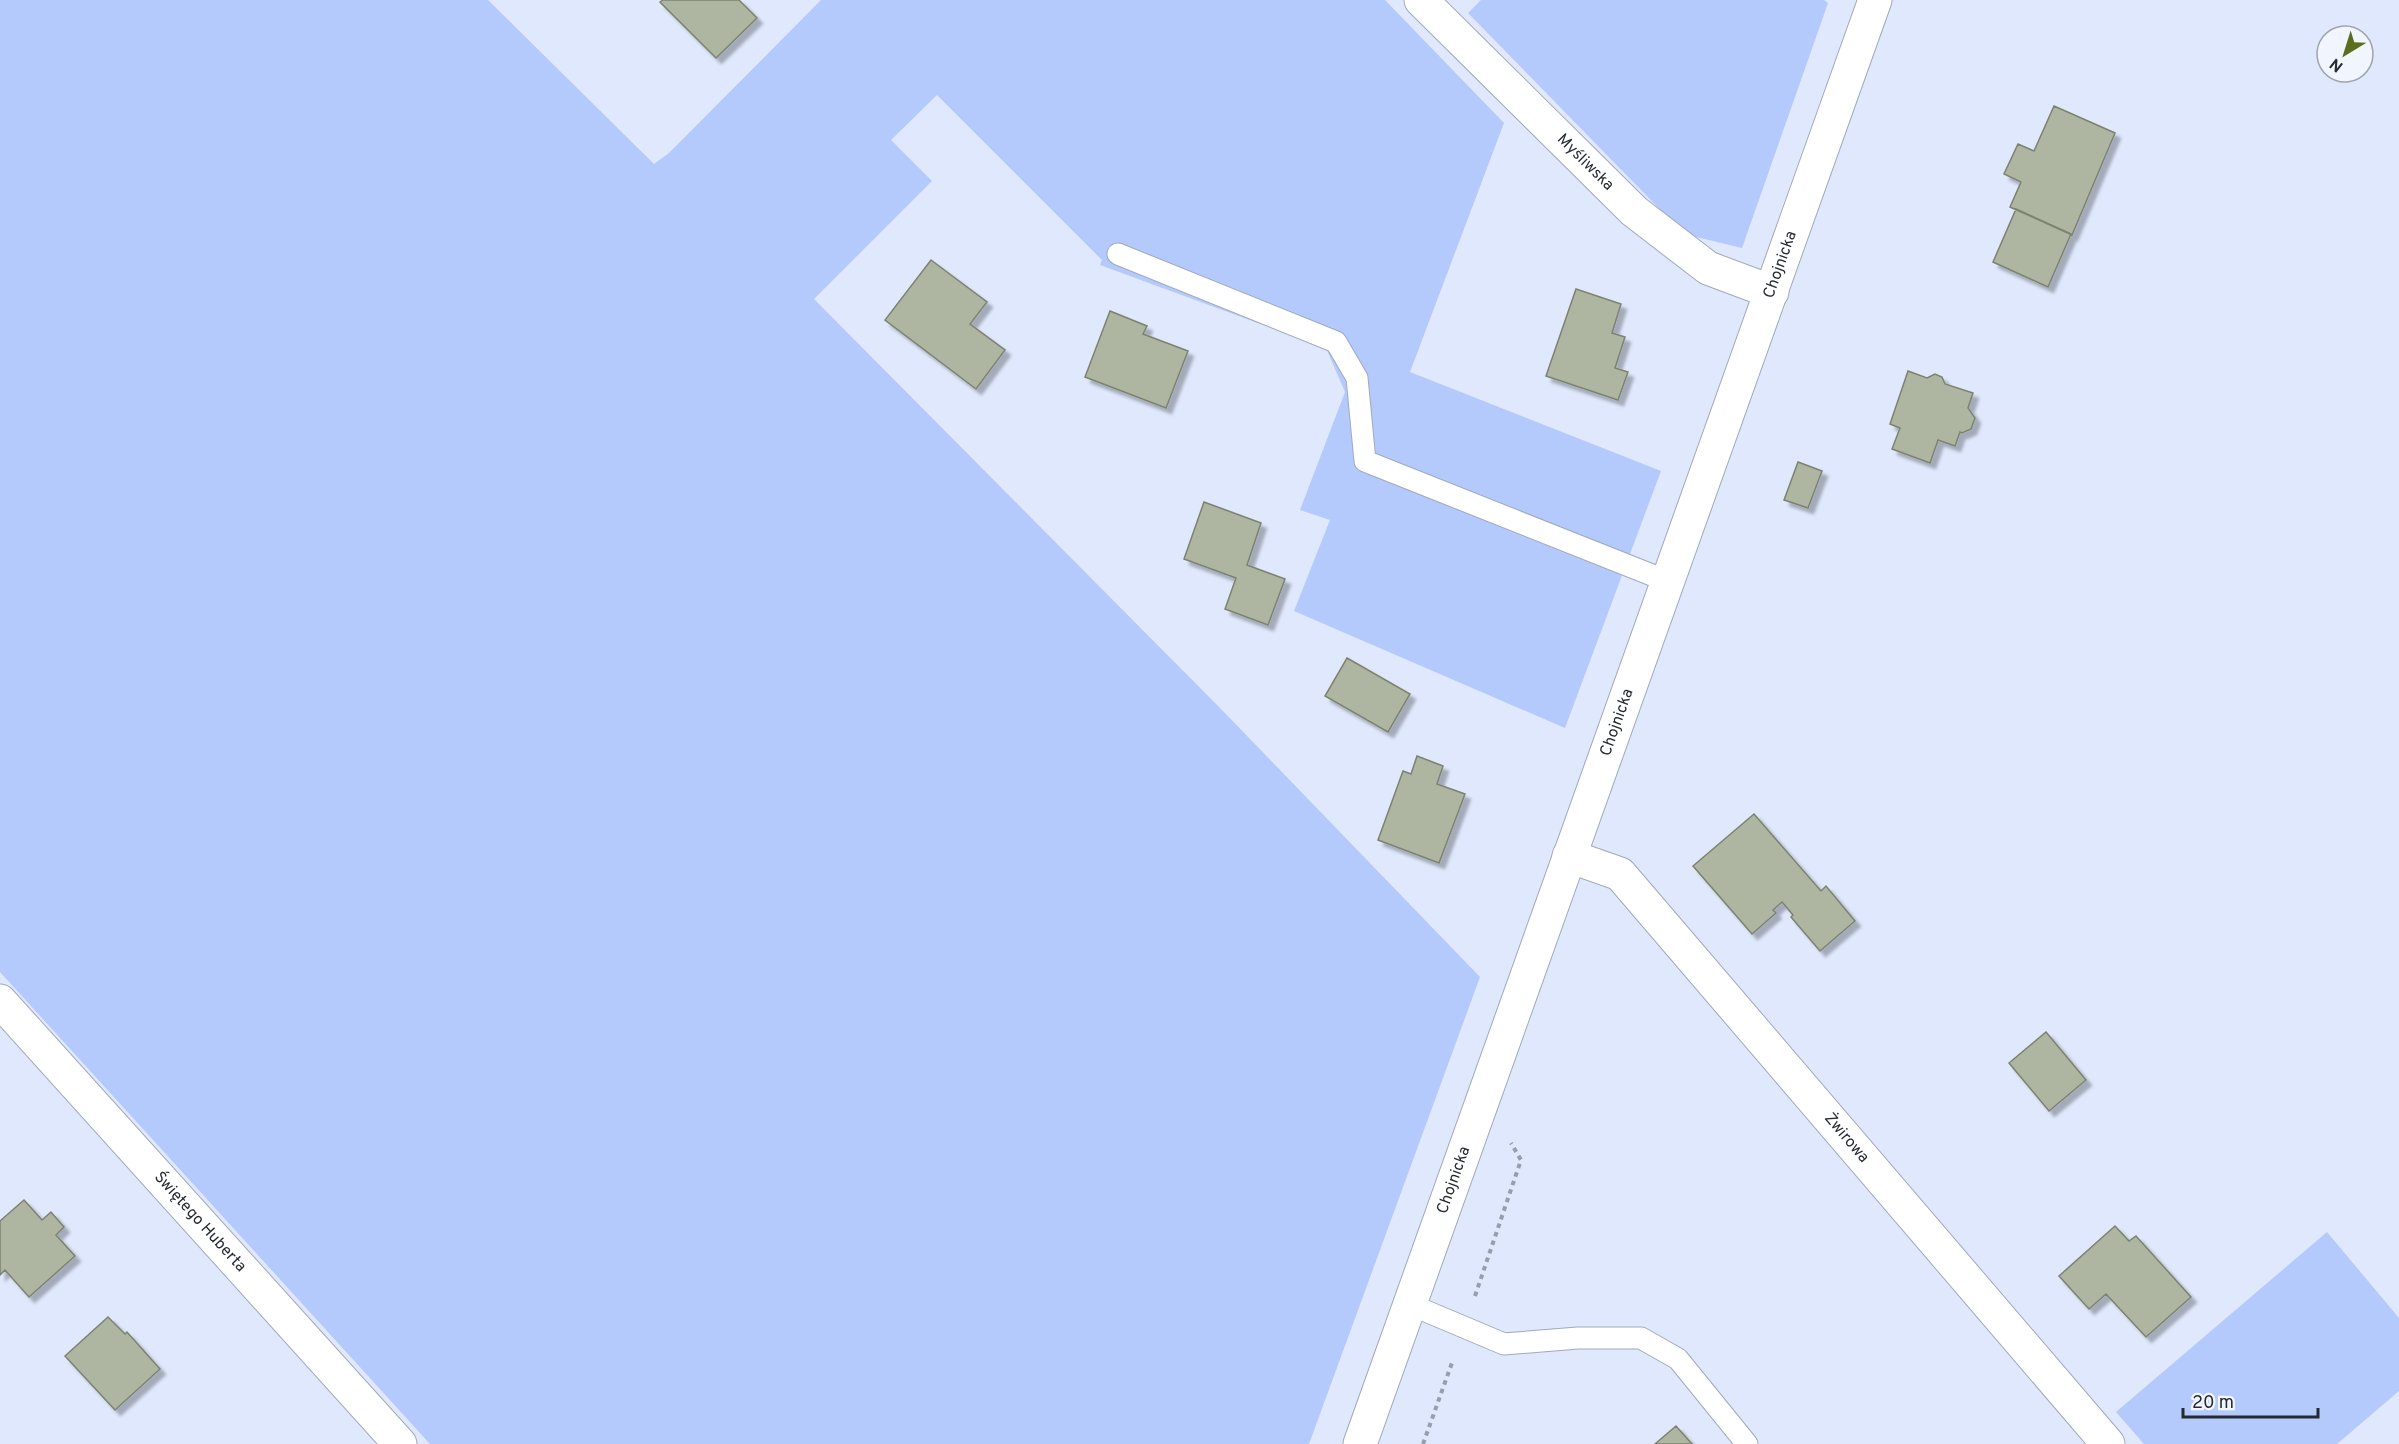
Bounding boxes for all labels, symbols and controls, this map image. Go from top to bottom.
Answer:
north arrow [2315,24,2375,84]
text: N [2326,53,2348,76]
street label: Myśliwska [1552,130,1618,195]
street label: Chojnicka [1759,228,1802,301]
street label: Chojnicka [1596,686,1639,759]
street label: Żwirowa [1819,1109,1873,1167]
street label: Chojnicka [1433,1144,1475,1217]
street label: Świętego Huberta [149,1166,250,1277]
scale bar [2183,1381,2318,1419]
text: 20 m [2192,1392,2234,1415]

